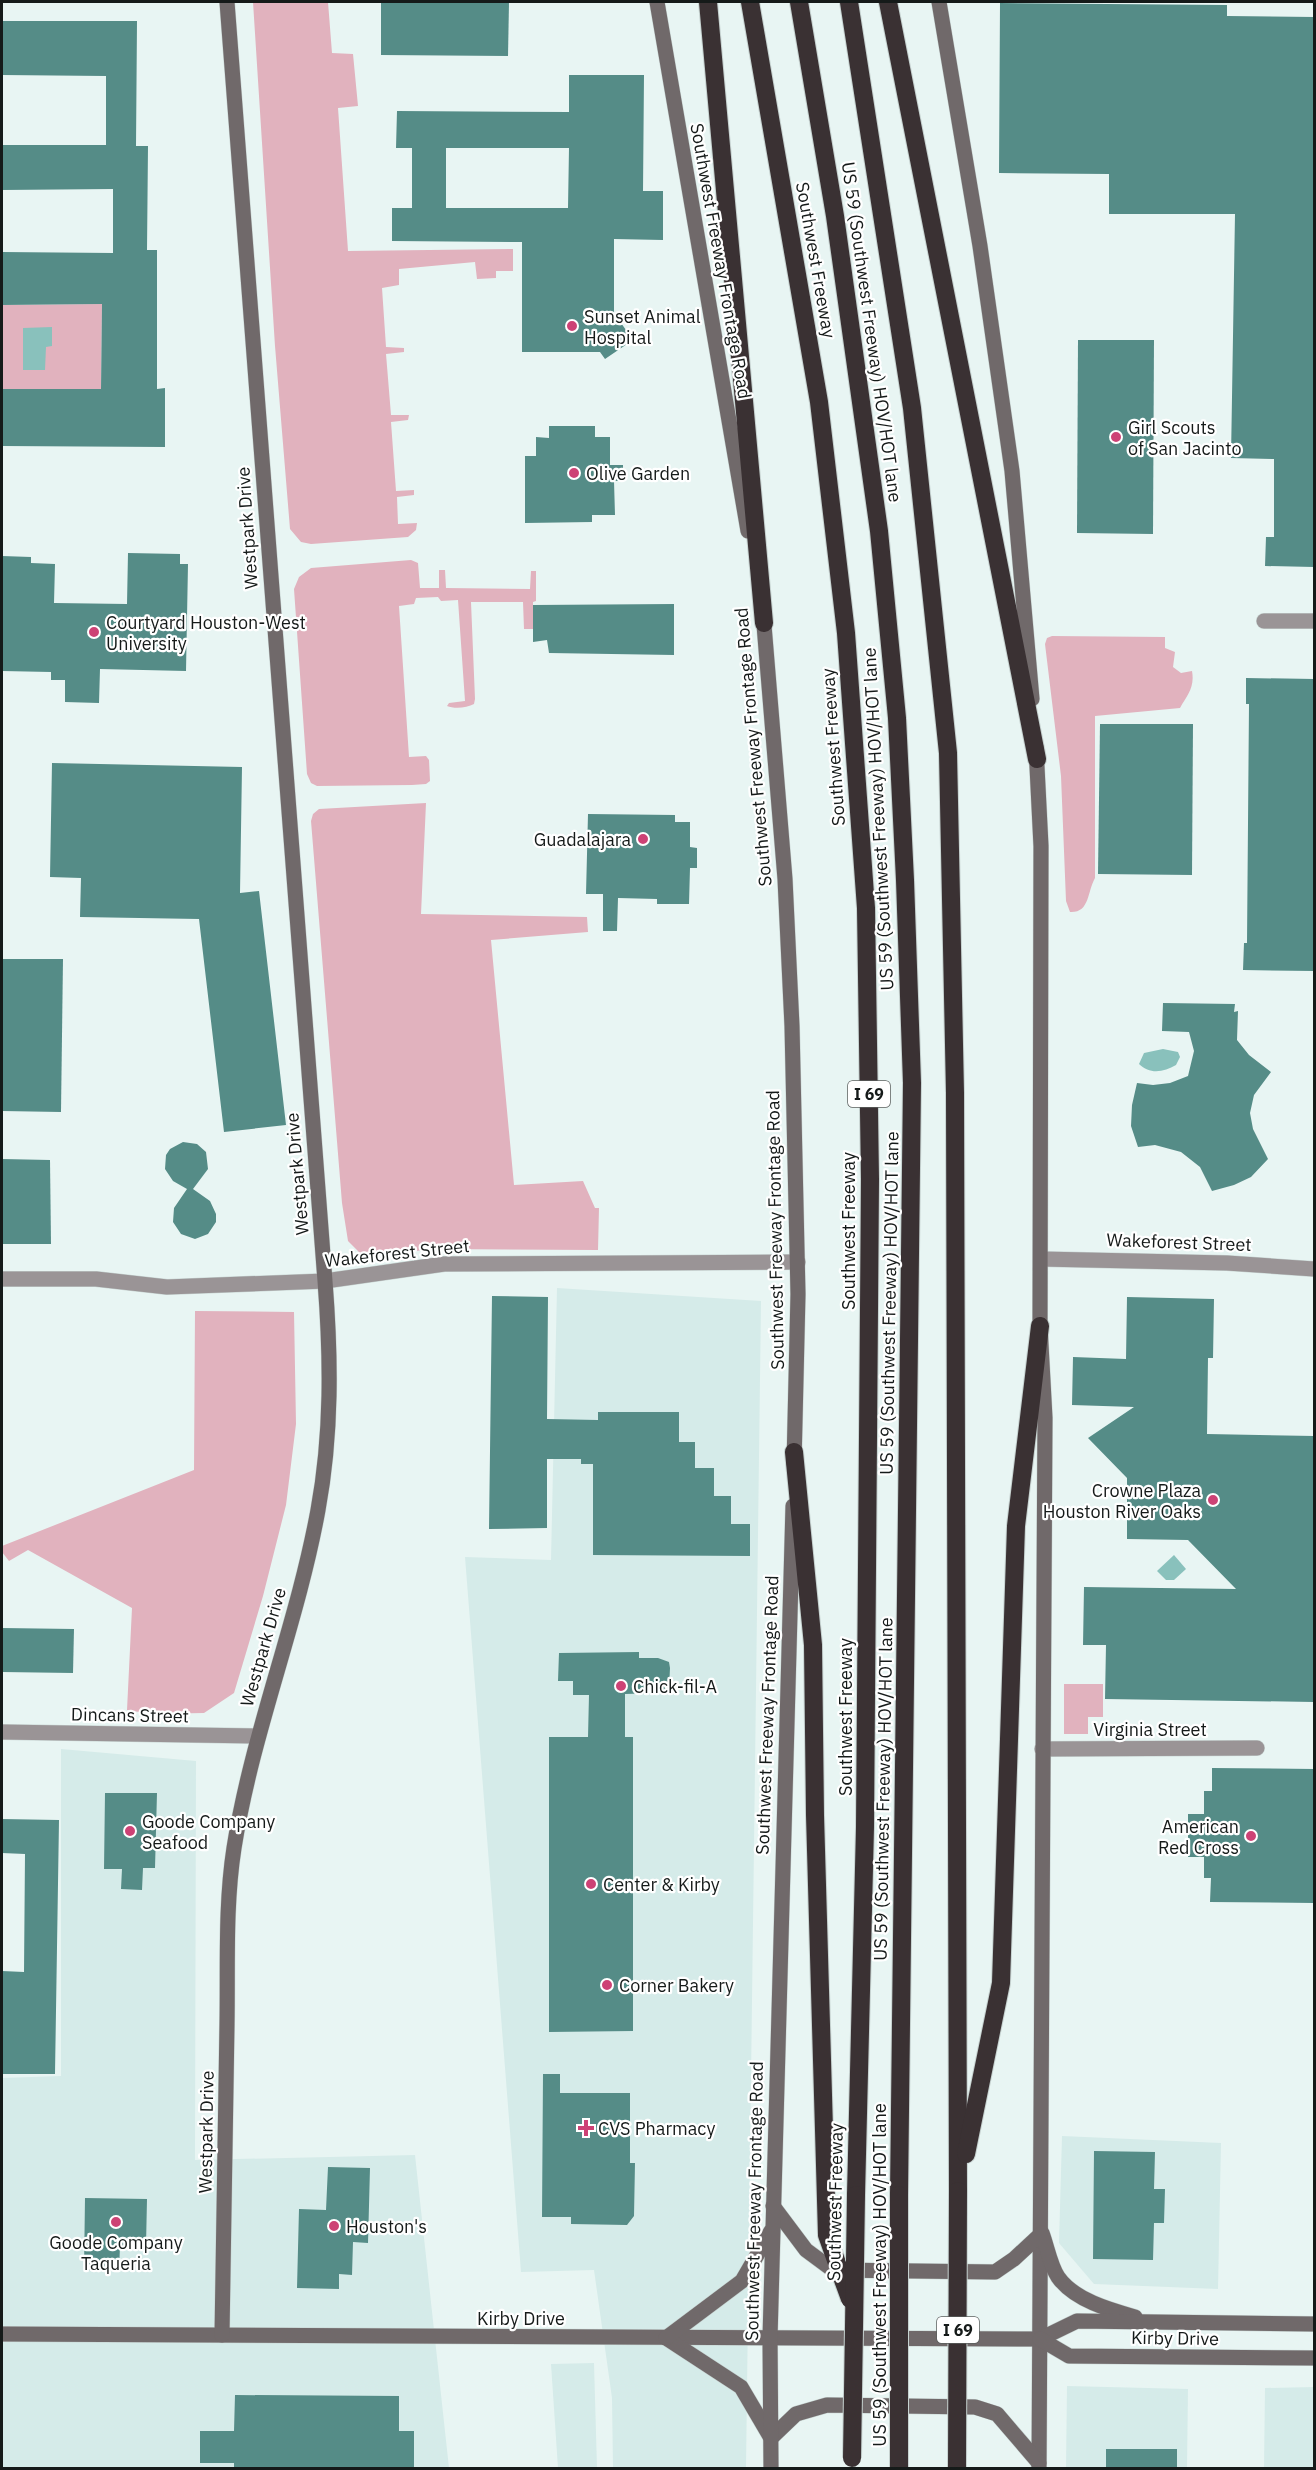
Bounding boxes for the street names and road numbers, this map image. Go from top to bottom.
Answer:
street label: Southwest Freeway Frontage Road [685,121,757,401]
street label: US 59 (Southwest Freeway) HOV/HOT lane [837,160,907,504]
street label: Southwest Freeway [791,180,841,340]
street label: Westpark Drive [231,466,263,590]
street label: Southwest Freeway Frontage Road [729,607,777,887]
street label: US 59 (Southwest Freeway) HOV/HOT lane [858,647,898,991]
street label: Southwest Freeway [816,667,850,827]
road number: I 69 [848,1081,890,1107]
street label: Southwest Freeway Frontage Road [761,1090,789,1370]
street label: Westpark Drive [280,1112,314,1236]
street label: US 59 (Southwest Freeway) HOV/HOT lane [875,1131,903,1475]
street label: Southwest Freeway [837,1152,860,1310]
street label: Wakeforest Street [1106,1228,1252,1256]
street label: Wakeforest Street [324,1234,470,1272]
street label: Southwest Freeway Frontage Road [751,1575,783,1855]
street label: Westpark Drive [235,1585,291,1709]
street label: US 59 (Southwest Freeway) HOV/HOT lane [869,1617,897,1961]
street label: Southwest Freeway [834,1638,857,1796]
street label: Dincans Street [71,1702,189,1728]
street label: Virginia Street [1093,1718,1207,1741]
street label: Southwest Freeway Frontage Road [740,2061,768,2341]
street label: Westpark Drive [193,2070,219,2194]
street label: US 59 (Southwest Freeway) HOV/HOT lane [868,2103,891,2447]
street label: Southwest Freeway [822,2123,848,2281]
street label: Kirby Drive [477,2307,565,2330]
road number: I 69 [937,2317,979,2343]
street label: Kirby Drive [1131,2326,1219,2350]

